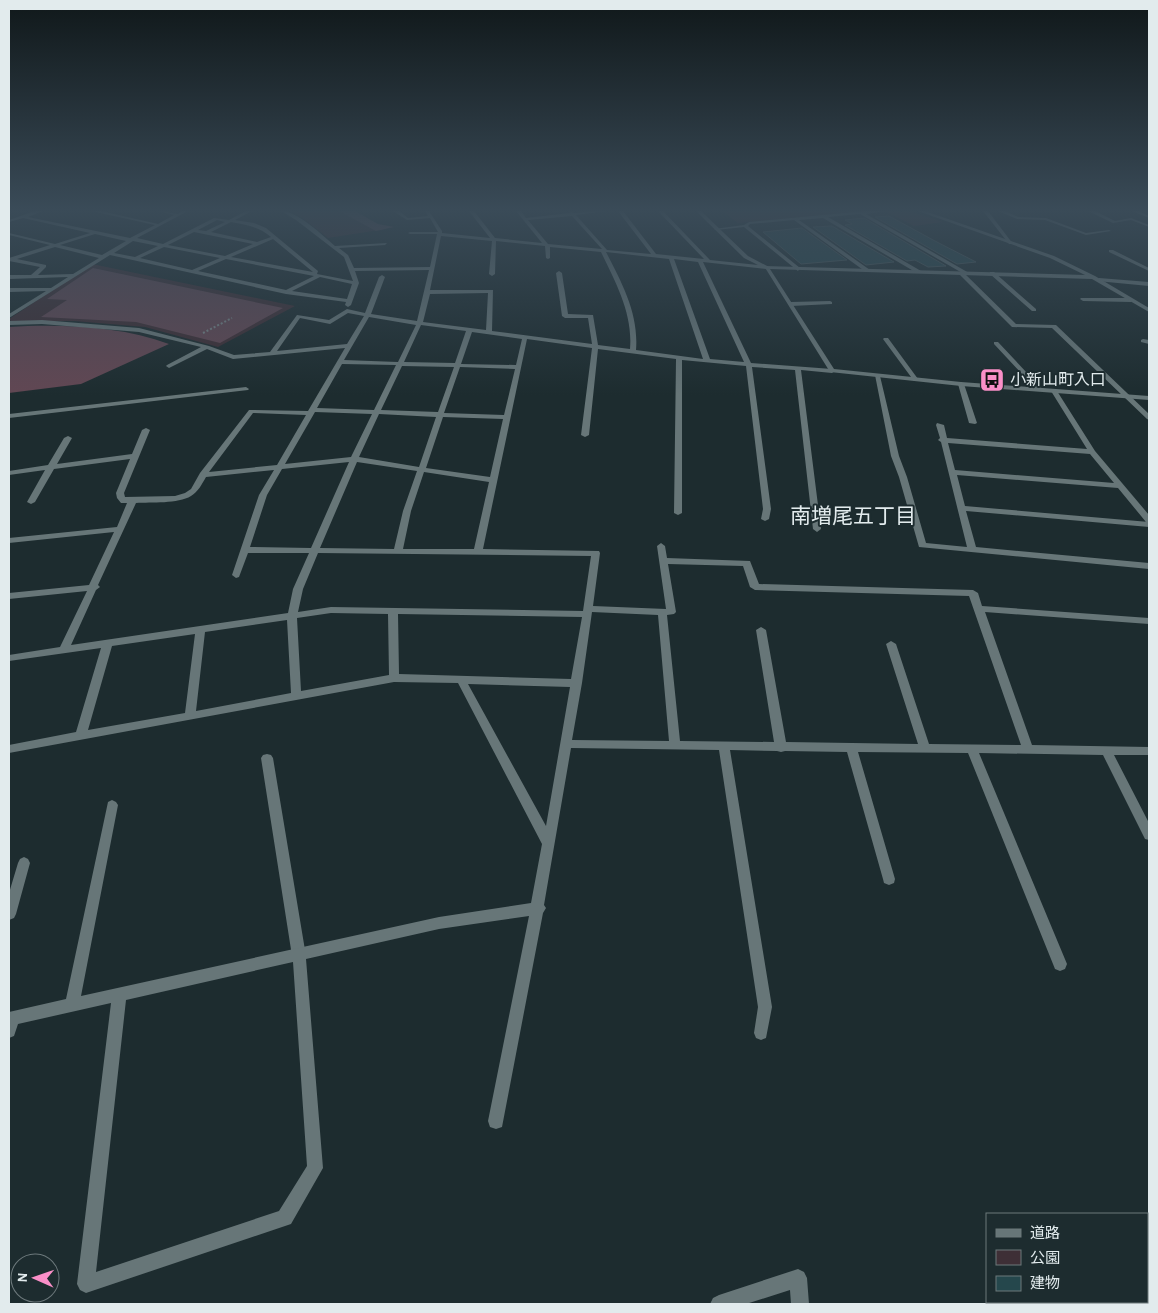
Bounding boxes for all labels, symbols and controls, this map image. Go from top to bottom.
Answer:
bus stop icon: 小新山町入口 [979,367,1005,393]
place label: 小新山町入口 [1010,371,1106,388]
district label: 南増尾五丁目 [790,505,916,527]
legend [986,1213,1148,1303]
text: 道路 [1030,1225,1060,1241]
text: 公園 [1030,1250,1060,1266]
north arrow [10,1253,60,1303]
text: N [16,1272,30,1283]
text: 建物 [1030,1275,1060,1291]

